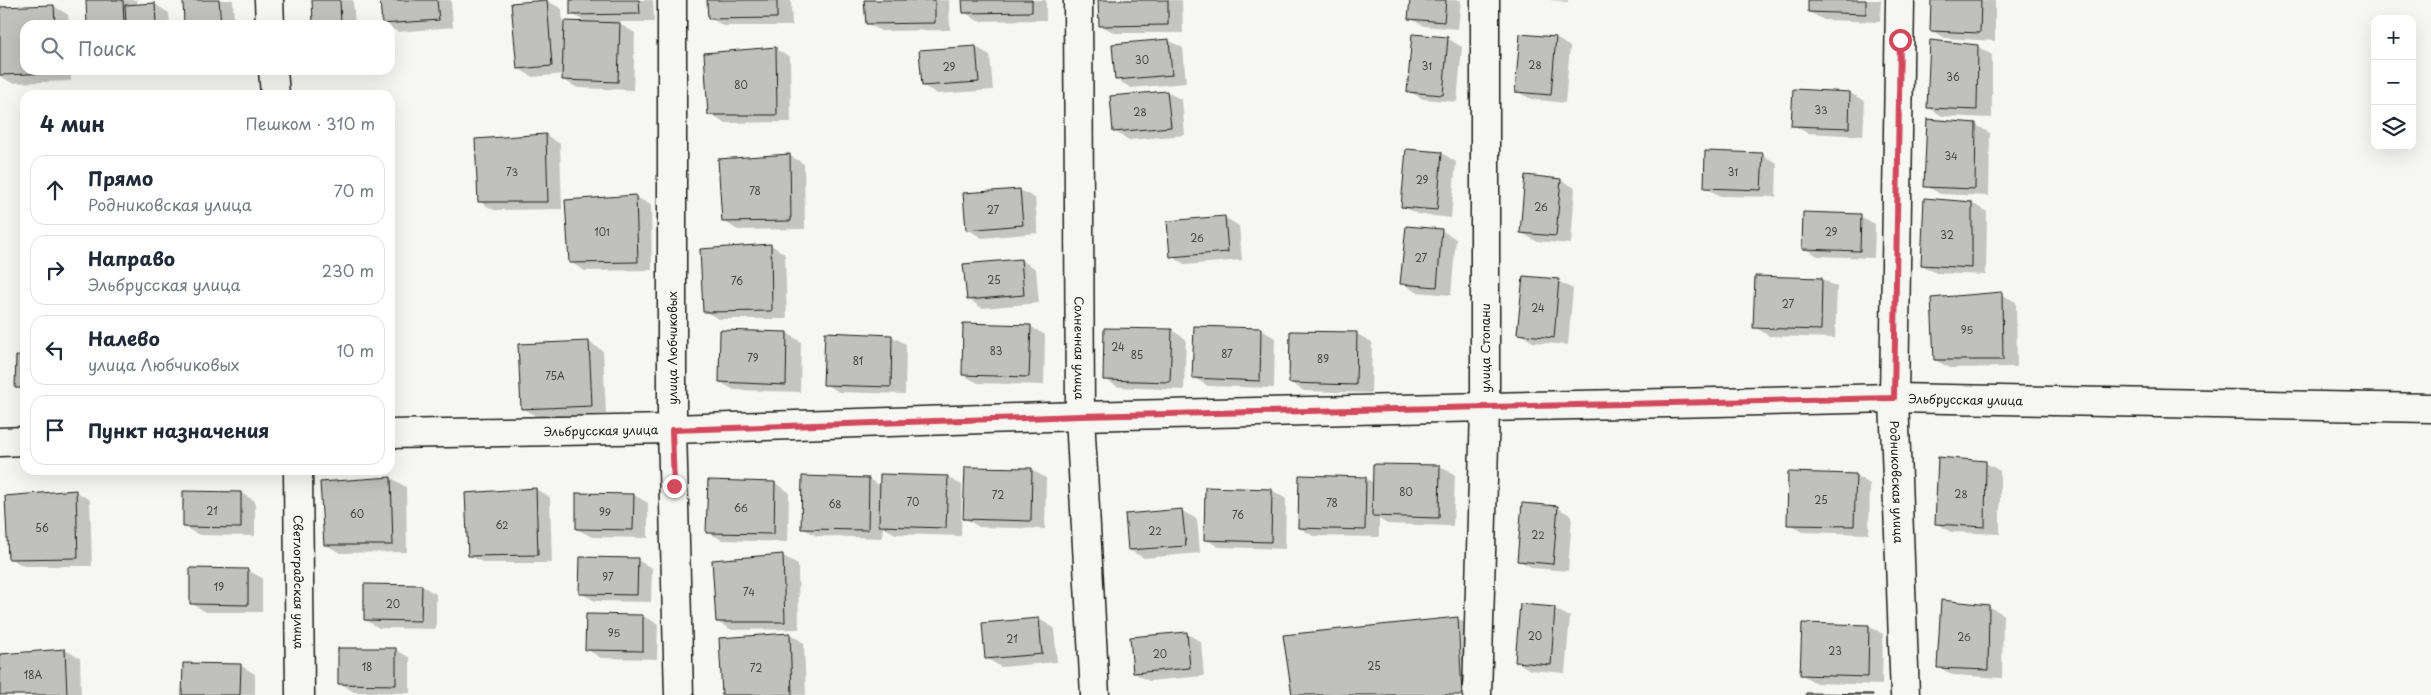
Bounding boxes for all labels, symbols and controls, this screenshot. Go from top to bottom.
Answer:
map controls [2371,15,2416,150]
button: + [2371,15,2416,60]
search box [20,20,395,75]
route start [1889,29,1912,52]
icon: search [38,34,66,62]
text: Поиск [78,34,136,62]
house number: 30 [1135,52,1149,67]
house number: 28 [1528,57,1542,72]
house number: 31 [1422,58,1432,73]
house number: 29 [943,59,956,74]
button: − [2371,60,2416,105]
house number: 36 [1946,69,1960,84]
house number: 80 [734,77,748,92]
house number: 33 [1814,102,1828,117]
house number: 28 [1133,104,1147,119]
button: layers [2371,105,2416,150]
text: 4 мин [40,107,105,139]
text: Пешком · 310 m [246,111,375,135]
house number: 34 [1944,148,1958,163]
text: Прямо [88,164,153,192]
house number: 73 [506,164,518,179]
house number: 31 [1728,164,1738,179]
house number: 29 [1416,172,1429,187]
icon: ahead [41,176,69,204]
text: 70 m [334,178,374,202]
house number: 78 [749,183,761,198]
text: Родниковская улица [88,192,252,216]
house number: 26 [1534,199,1548,214]
house number: 27 [987,202,1000,217]
house number: 101 [594,224,610,239]
house number: 29 [1825,224,1838,239]
house number: 32 [1940,227,1954,242]
house number: 26 [1190,230,1204,245]
text: Направо [88,244,175,272]
house number: 27 [1415,250,1428,265]
icon: right [41,256,69,284]
text: 230 m [322,258,374,282]
text: Эльбрусская улица [88,272,241,296]
house number: 25 [987,272,1001,287]
house number: 76 [731,273,743,288]
street label: улица Любчиковых [663,291,681,405]
street label: Солнечная улица [1070,296,1089,400]
house number: 27 [1782,296,1795,311]
house number: 24 [1531,300,1545,315]
street label: улица Стопани [1476,303,1494,393]
house number: 95 [1961,322,1973,337]
text: Налево [88,324,160,352]
icon: left [41,336,69,364]
text: 10 m [337,338,374,362]
house number: 24 [1111,339,1125,354]
house number: 83 [990,343,1002,358]
house number: 87 [1221,346,1233,361]
house number: 85 [1131,347,1143,362]
house number: 79 [747,350,759,365]
house number: 89 [1317,351,1329,366]
text: улица Любчиковых [88,352,239,376]
house number: 81 [853,353,863,368]
house number: 75А [545,368,565,383]
street label: Эльбрусская улица [1908,389,2023,409]
icon: arrive [41,416,69,444]
text: Пункт назначения [88,416,269,444]
street label: Эльбрусская улица [544,420,659,440]
street label: Родниковская улица [1886,420,1908,544]
route end [663,475,686,498]
house number: 80 [1399,484,1413,499]
house number: 28 [1954,486,1968,501]
house number: 72 [992,487,1004,502]
house number: 25 [1814,492,1828,507]
house number: 70 [907,494,919,509]
house number: 78 [1326,495,1338,510]
house number: 68 [828,496,842,511]
house number: 66 [734,500,748,515]
house number: 21 [206,503,218,518]
house number: 99 [599,504,611,519]
house number: 60 [350,506,364,521]
house number: 76 [1232,507,1244,522]
street label: Светлоградская улица [289,515,309,650]
house number: 62 [495,517,509,532]
house number: 56 [35,520,49,535]
house number: 22 [1148,523,1162,538]
house number: 22 [1531,527,1545,542]
house number: 97 [602,569,614,584]
house number: 19 [214,579,224,594]
house number: 74 [743,584,755,599]
house number: 20 [386,596,400,611]
house number: 95 [608,625,620,640]
house number: 20 [1528,628,1542,643]
house number: 26 [1957,629,1971,644]
house number: 21 [1006,631,1018,646]
house number: 23 [1828,643,1842,658]
house number: 20 [1153,646,1167,661]
house number: 25 [1367,658,1381,673]
house number: 18 [362,659,372,674]
house number: 72 [750,660,762,675]
house number: 18А [24,667,43,682]

